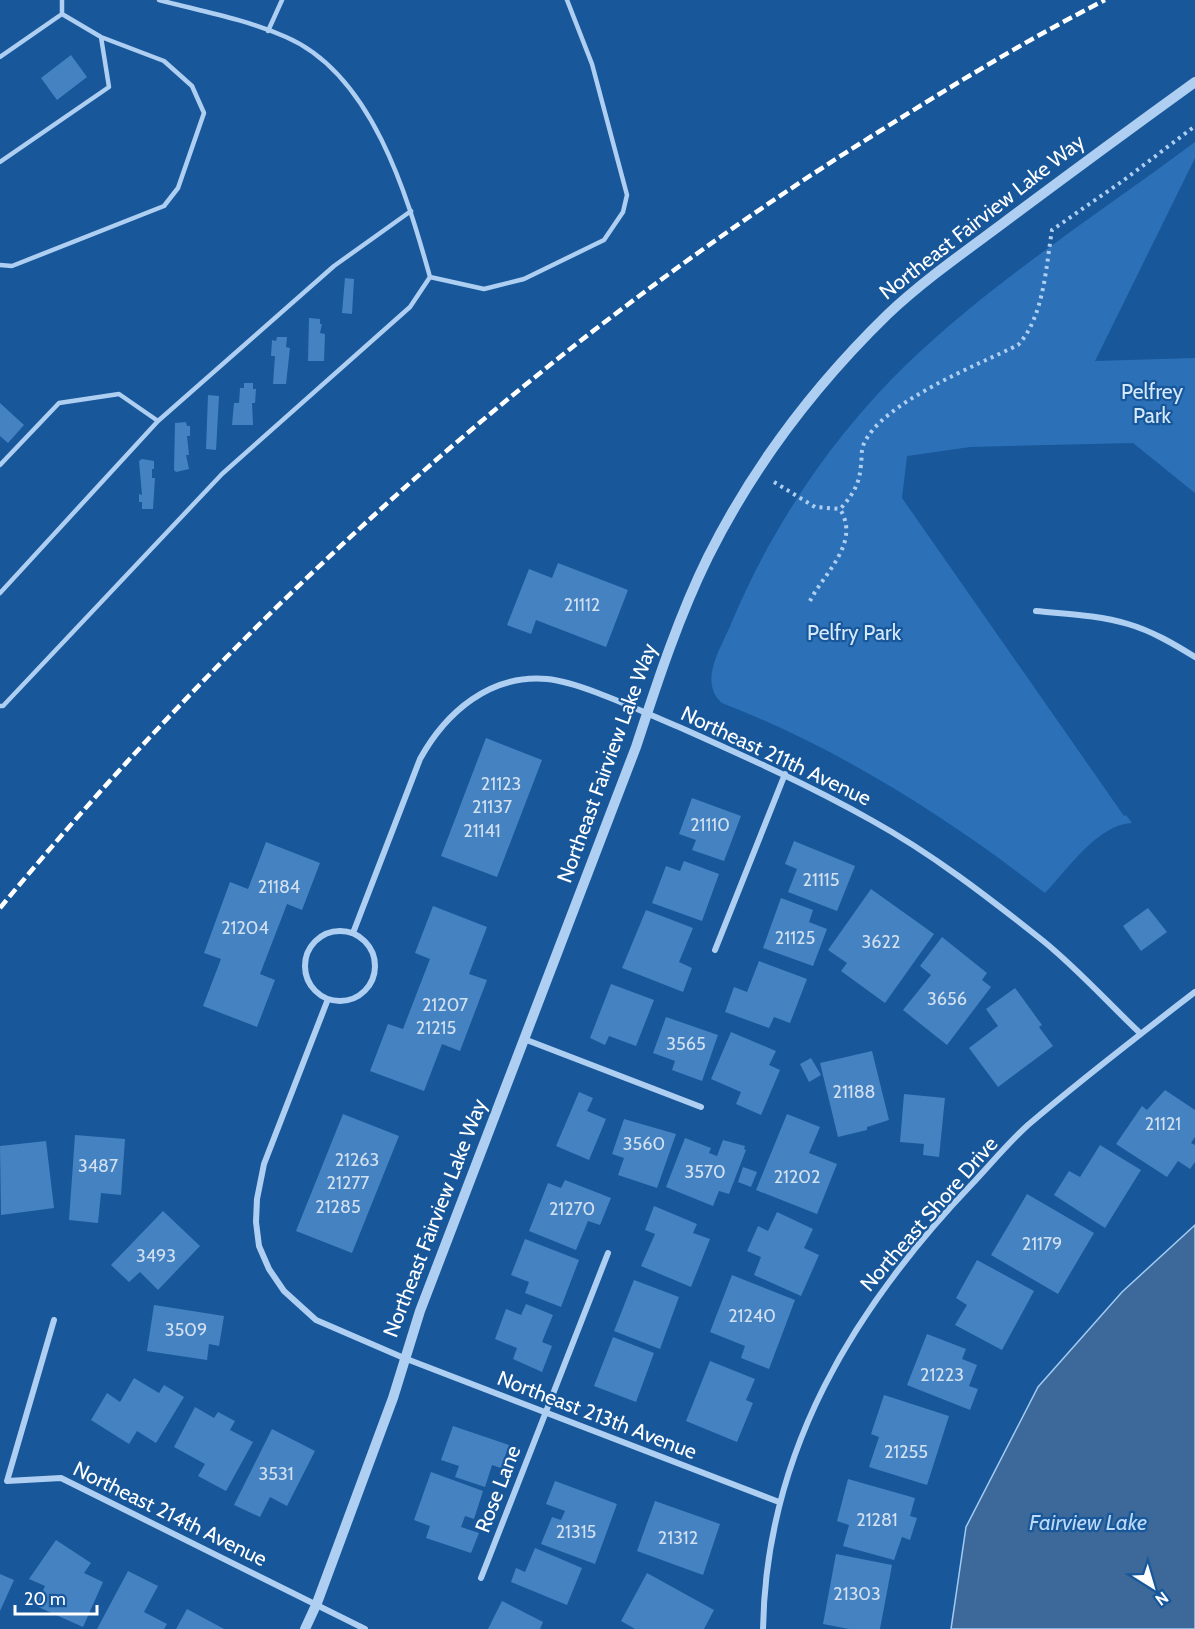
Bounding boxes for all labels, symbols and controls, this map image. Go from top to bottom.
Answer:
street label: Northeast Fairview Lake Way [874,129,1089,304]
park label: Pelfrey Park [1121,379,1183,428]
house number: 21112 [564,594,600,616]
park label: Pelfry Park [807,620,902,645]
street label: Northeast Fairview Lake Way [551,639,662,886]
street label: Northeast 211th Avenue [677,700,875,811]
house number: 21123 [481,773,521,795]
house number: 21137 [472,796,512,818]
house number: 21110 [690,814,730,836]
house number: 21141 [463,820,501,842]
house number: 21115 [803,869,839,891]
house number: 21184 [258,876,300,898]
house number: 21204 [221,917,269,939]
house number: 21125 [775,927,815,949]
house number: 3622 [862,931,900,953]
house number: 3656 [927,988,967,1010]
house number: 21207 [422,994,468,1016]
house number: 21215 [416,1017,456,1039]
house number: 3565 [666,1033,706,1055]
house number: 21188 [833,1081,875,1103]
street label: Northeast Fairview Lake Way [377,1095,492,1341]
house number: 21121 [1145,1113,1181,1135]
street label: Northeast Shore Drive [855,1131,1003,1296]
house number: 3560 [623,1133,665,1155]
house number: 21263 [335,1149,379,1171]
house number: 3487 [78,1155,118,1177]
house number: 3570 [685,1161,725,1183]
house number: 21202 [774,1166,820,1188]
house number: 21277 [327,1172,369,1194]
house number: 21285 [315,1196,361,1218]
house number: 21270 [549,1198,595,1220]
house number: 21179 [1022,1233,1062,1255]
house number: 3493 [136,1245,176,1267]
house number: 21240 [728,1305,776,1327]
house number: 3509 [165,1319,207,1341]
house number: 21223 [920,1364,964,1386]
street label: Northeast 213th Avenue [494,1365,701,1464]
house number: 21255 [884,1441,928,1463]
street label: Rose Lane [470,1442,526,1536]
street label: Northeast 214th Avenue [69,1456,271,1571]
house number: 3531 [258,1463,294,1485]
house number: 21281 [856,1509,898,1531]
water label: Fairview Lake [1029,1509,1147,1536]
house number: 21315 [556,1521,596,1543]
house number: 21312 [658,1527,698,1549]
north arrow [1123,1557,1183,1617]
scale bar [15,1578,98,1616]
house number: 21303 [833,1583,881,1605]
text: 20 m [24,1588,66,1610]
text: N [1151,1588,1172,1610]

